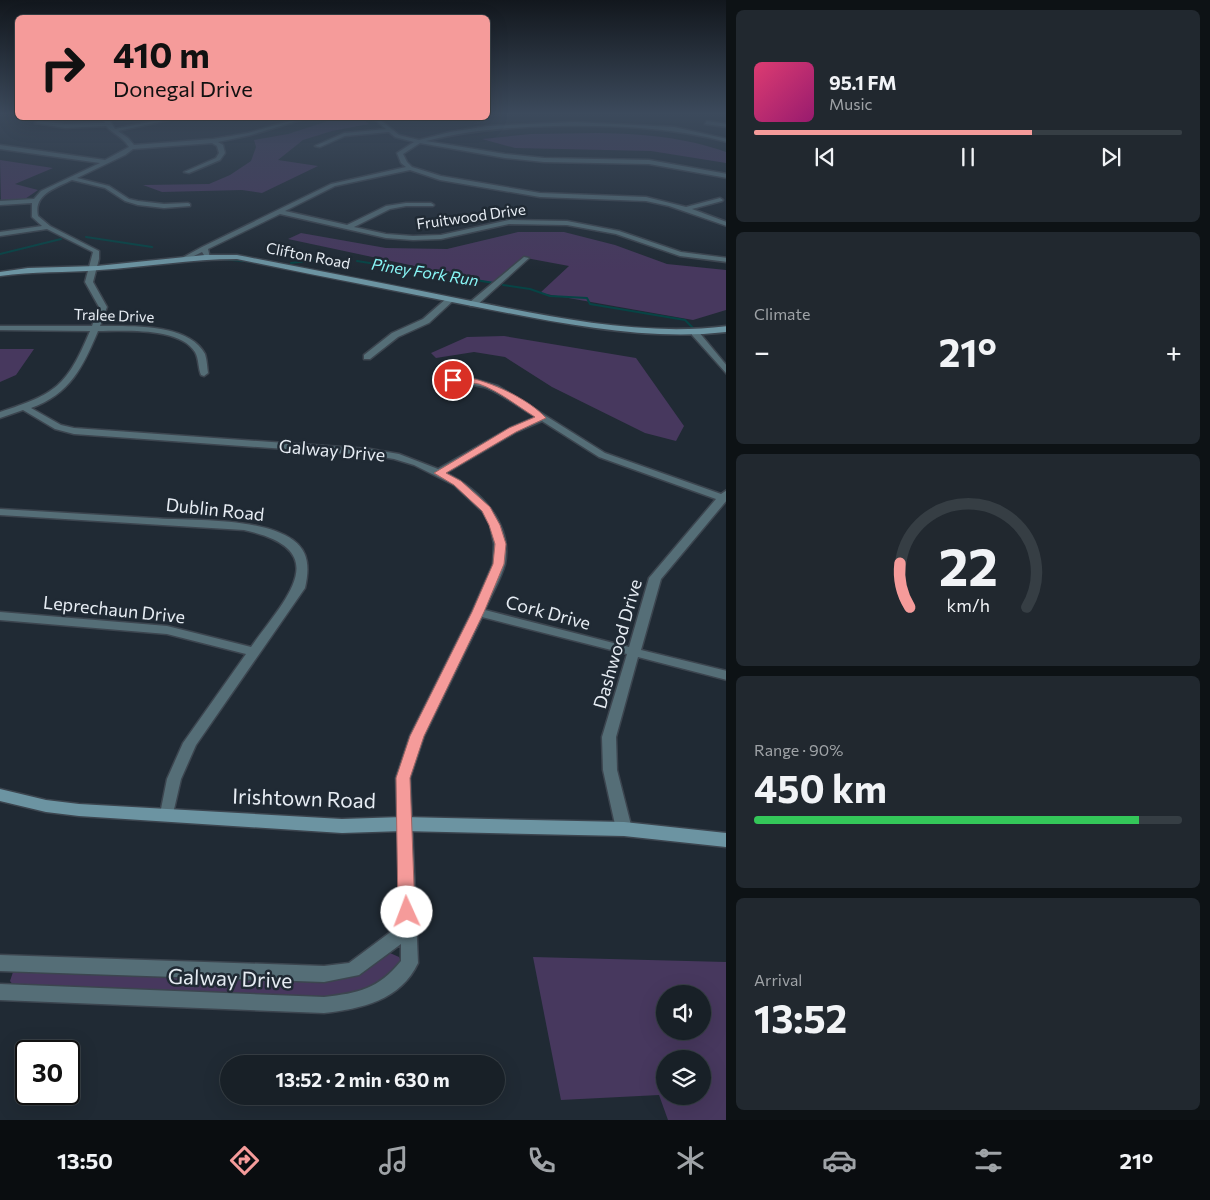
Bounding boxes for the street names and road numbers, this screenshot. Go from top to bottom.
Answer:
street label: Fruitwood Drive [415,199,527,233]
street label: Clifton Road [265,238,352,272]
street label: Tralee Drive [73,305,155,325]
street label: Galway Drive [278,434,386,466]
street label: Dublin Road [165,493,265,525]
street label: Dashwood Drive [588,576,646,711]
street label: Cork Drive [503,590,593,634]
street label: Leprechaun Drive [42,591,186,627]
street label: Irishtown Road [232,782,376,813]
street label: Galway Drive [167,963,293,992]

